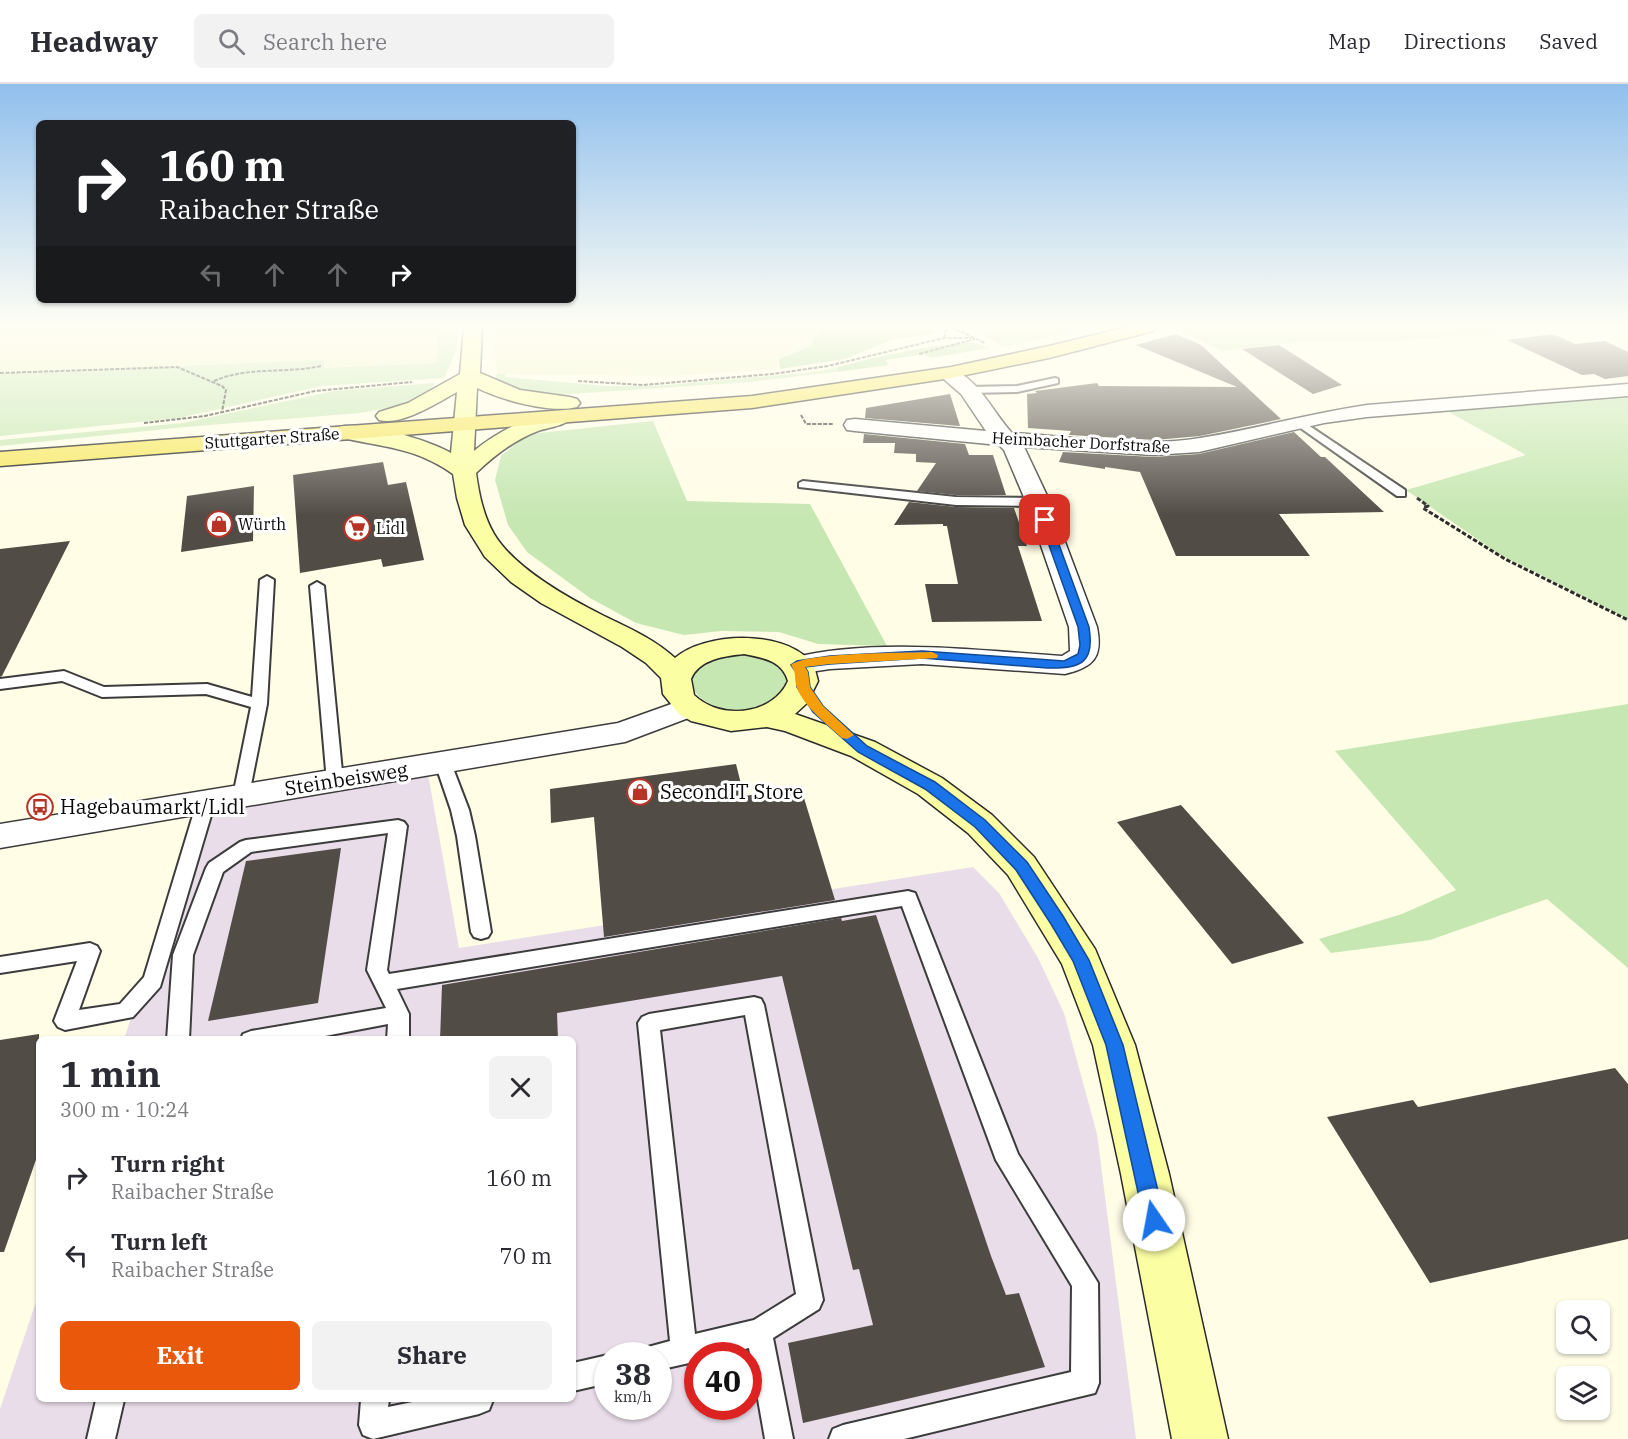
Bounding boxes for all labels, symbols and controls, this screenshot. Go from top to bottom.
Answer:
search box [194,14,614,68]
text: Headway [30,23,158,60]
icon: search [215,25,248,58]
text: Search here [263,27,387,56]
text: Map [1328,27,1371,55]
text: Directions [1404,27,1506,55]
text: Saved [1539,27,1598,55]
text: 160 m [159,138,285,193]
icon: right [60,144,138,222]
text: Raibacher Straße [159,191,379,226]
icon: left [195,258,228,291]
icon: ahead [258,258,291,291]
icon: ahead [321,258,354,291]
icon: right [384,258,417,291]
street label: Stuttgarter Straße [204,423,340,453]
street label: Heimbacher Dorfstraße [991,427,1171,457]
pin [1019,494,1070,545]
icon: arrive [1028,503,1061,536]
shop icon: Würth [204,509,234,539]
supermarket icon: Lidl [342,513,372,543]
place label: Würth [238,514,286,534]
place label: Lidl [376,518,405,538]
street label: Steinbeisweg [282,755,410,802]
shop icon: SecondIT Store [625,777,655,807]
place label: SecondIT Store [660,778,803,805]
bus stop icon: Hagebaumarkt/Lidl [25,792,55,822]
place label: Hagebaumarkt/Lidl [60,793,245,820]
text: 1 min [60,1050,161,1097]
button: close [489,1056,552,1119]
text: 300 m · 10:24 [60,1096,189,1123]
text: Turn right [111,1149,225,1178]
icon: right [60,1161,93,1194]
text: 160 m [486,1163,552,1192]
text: Raibacher Straße [111,1178,274,1205]
position arrow [1122,1188,1186,1252]
text: Turn left [111,1227,207,1256]
icon: left [60,1239,93,1272]
text: 70 m [500,1241,552,1270]
text: Raibacher Straße [111,1256,274,1283]
map controls [1556,1300,1610,1420]
button: search [1556,1300,1610,1354]
button: Exit [60,1321,300,1390]
button: Share [312,1321,552,1390]
speed limit sign: 40 [684,1342,762,1420]
text: 38 [615,1354,651,1393]
button: layers [1556,1366,1610,1420]
text: km/h [614,1387,652,1406]

